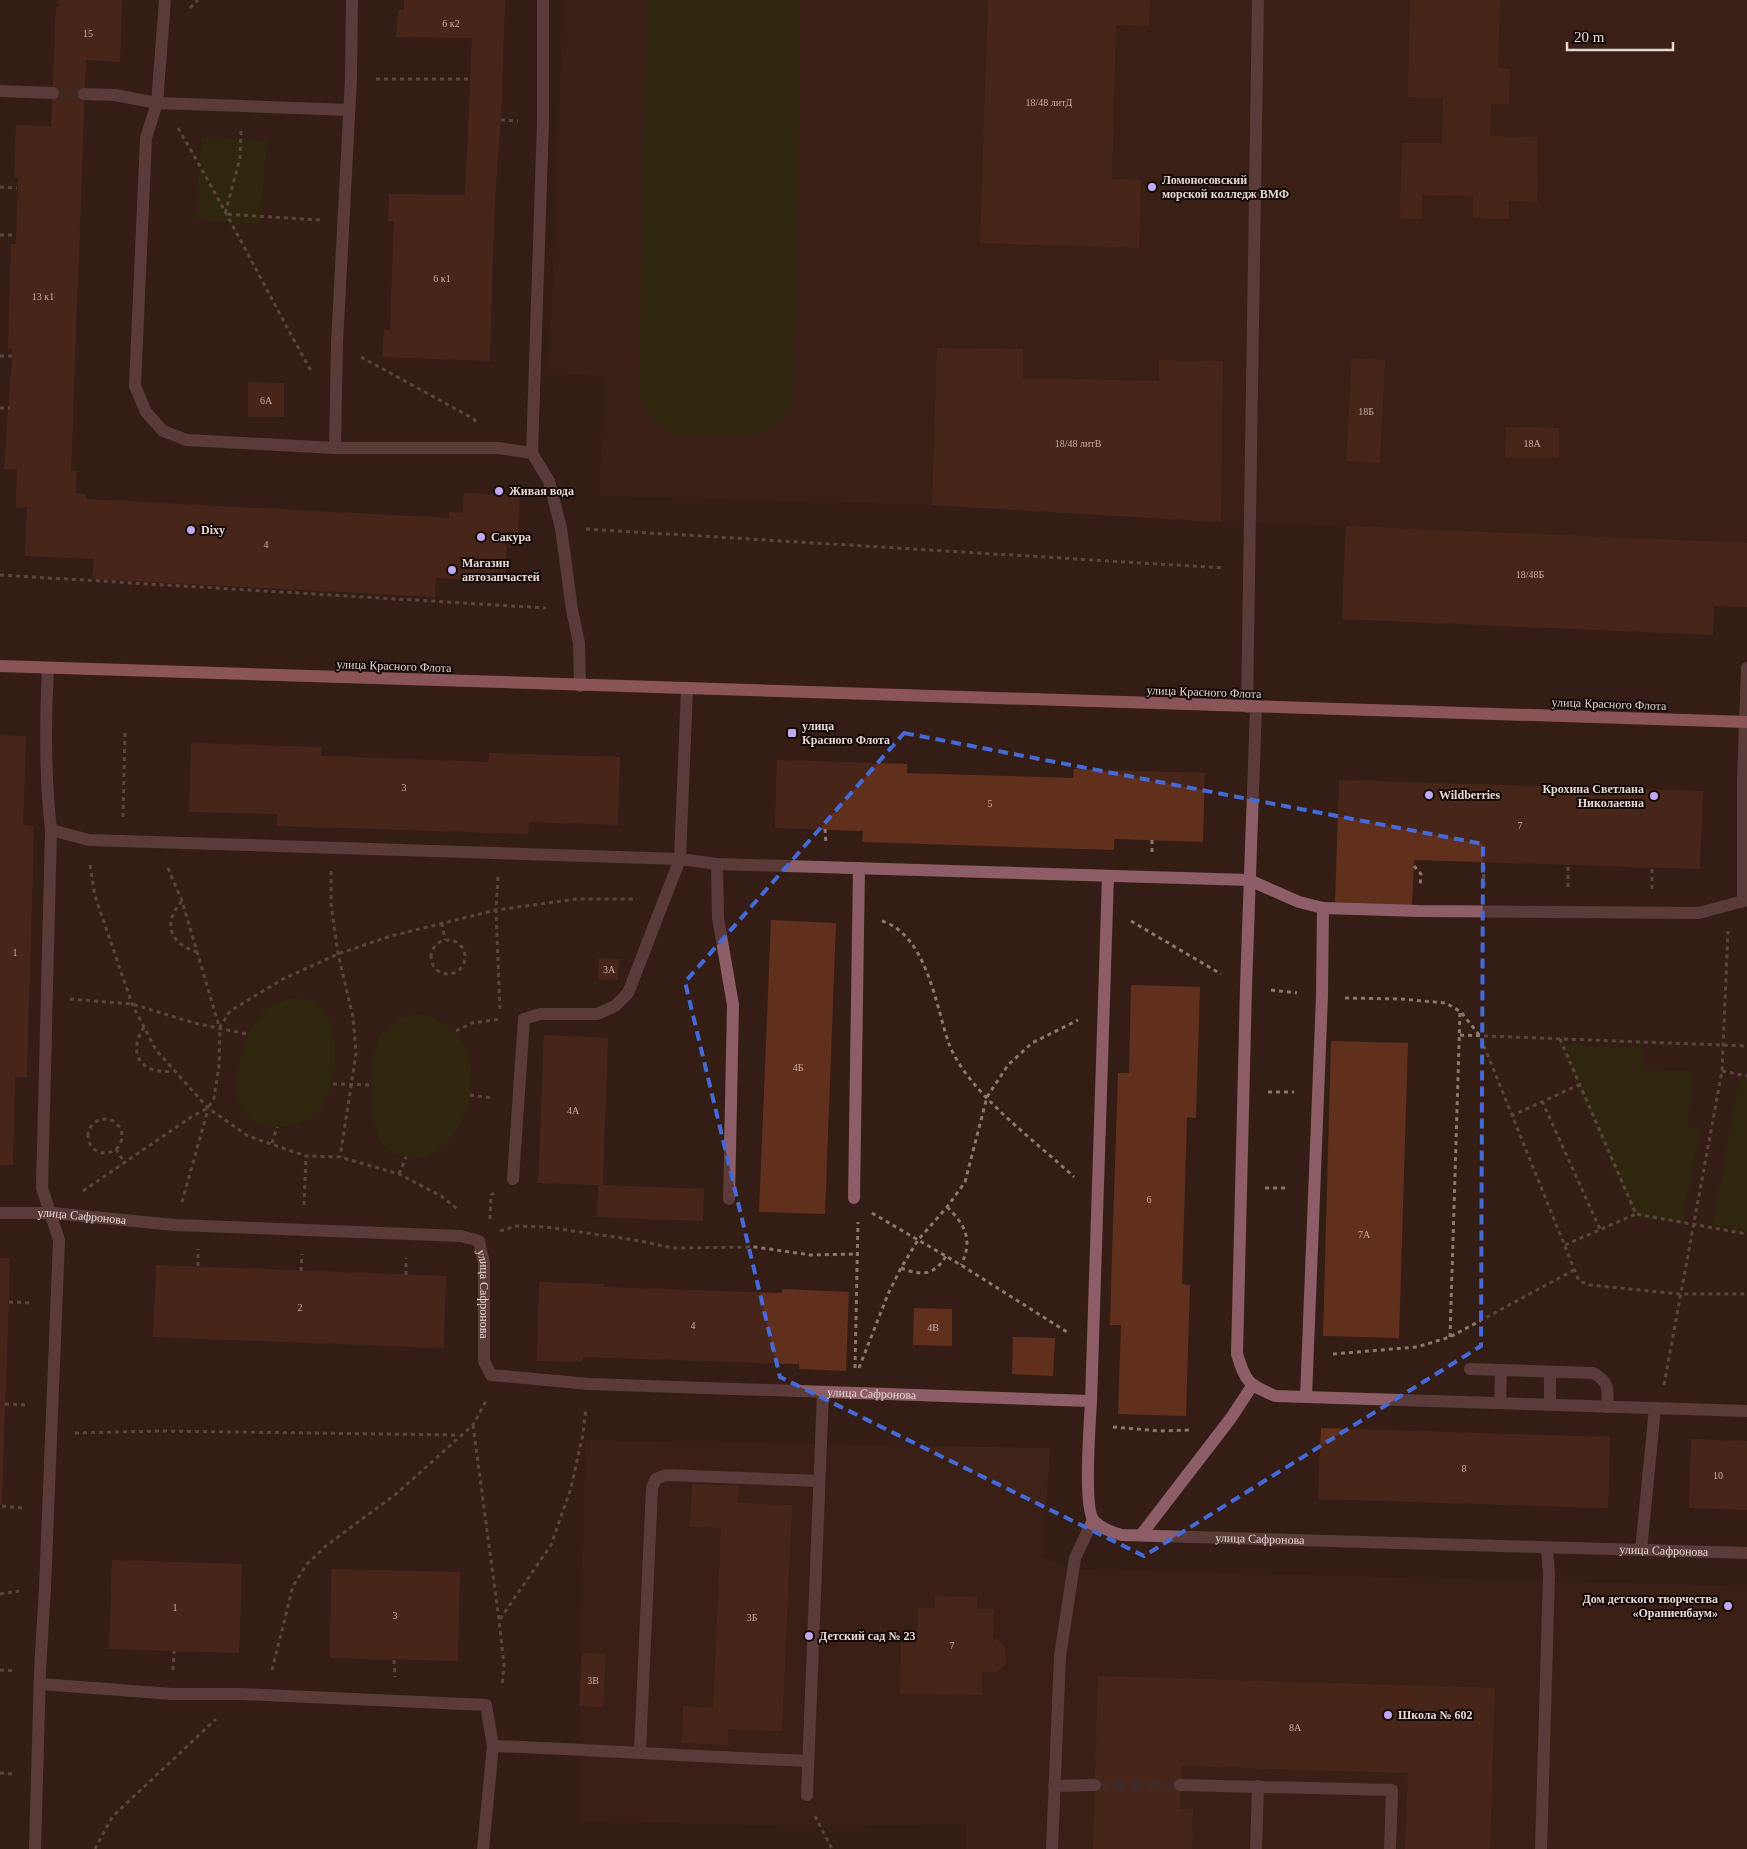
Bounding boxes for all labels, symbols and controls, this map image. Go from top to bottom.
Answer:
house number: 6 к2 [442,18,460,29]
scale bar [1567,20,1673,52]
house number: 15 [83,28,93,39]
text: 20 m [1574,29,1605,45]
house number: 18/48 литД [1026,97,1073,108]
place label: Ломоносовский морской колледж ВМФ [1162,173,1289,201]
marker: Ломоносовский морской колледж ВМФ [1146,181,1158,193]
house number: 6 к1 [433,273,451,284]
house number: 13 к1 [32,291,54,302]
house number: 6А [260,395,273,406]
house number: 18Б [1358,406,1374,417]
house number: 18/48 литВ [1055,438,1102,449]
house number: 18А [1523,438,1541,449]
place label: Живая вода [509,484,574,498]
marker: Живая вода [493,485,505,497]
place label: Dixy [201,523,225,537]
marker: Dixy [185,524,197,536]
place label: Сакура [491,530,531,544]
marker: Сакура [475,531,487,543]
house number: 4 [264,539,269,550]
place label: Магазин автозапчастей [462,556,540,584]
marker: Магазин автозапчастей [446,564,458,576]
house number: 18/48Б [1516,569,1545,580]
street label: улица Красного Флота [336,657,452,675]
street label: улица Красного Флота [1146,683,1262,701]
street label: улица Красного Флота [1551,695,1667,713]
place label: улица Красного Флота [802,719,890,747]
marker: улица Красного Флота [786,727,798,739]
house number: 3 [402,782,407,793]
place label: Крохина Светлана Николаевна [1542,782,1644,810]
place label: Wildberries [1439,788,1500,802]
marker: Wildberries [1423,789,1435,801]
marker: Крохина Светлана Николаевна [1648,790,1660,802]
house number: 5 [988,798,993,809]
house number: 7 [1518,820,1523,831]
house number: 1 [13,947,18,958]
house number: 3А [603,964,616,975]
house number: 4Б [793,1062,804,1073]
house number: 4А [567,1105,580,1116]
house number: 6 [1147,1194,1152,1205]
street label: улица Сафронова [37,1206,128,1227]
house number: 7А [1358,1229,1371,1240]
street label: улица Сафронова [474,1248,491,1339]
house number: 2 [298,1302,303,1313]
house number: 4 [691,1320,696,1331]
house number: 4В [927,1322,939,1333]
street label: улица Сафронова [827,1385,917,1402]
house number: 8 [1462,1463,1467,1474]
house number: 10 [1713,1470,1723,1481]
street label: улица Сафронова [1215,1531,1305,1547]
street label: улица Сафронова [1619,1542,1709,1559]
place label: Дом детского творчества «Ораниенбаум» [1583,1592,1718,1620]
marker: Дом детского творчества «Ораниенбаум» [1722,1600,1734,1612]
house number: 1 [173,1602,178,1613]
house number: 3 [393,1610,398,1621]
house number: 3Б [747,1612,758,1623]
place label: Детский сад № 23 [819,1629,915,1643]
marker: Детский сад № 23 [803,1630,815,1642]
house number: 7 [950,1640,955,1651]
house number: 3В [587,1675,599,1686]
place label: Школа № 602 [1398,1708,1473,1722]
marker: Школа № 602 [1382,1709,1394,1721]
house number: 8А [1289,1722,1302,1733]

